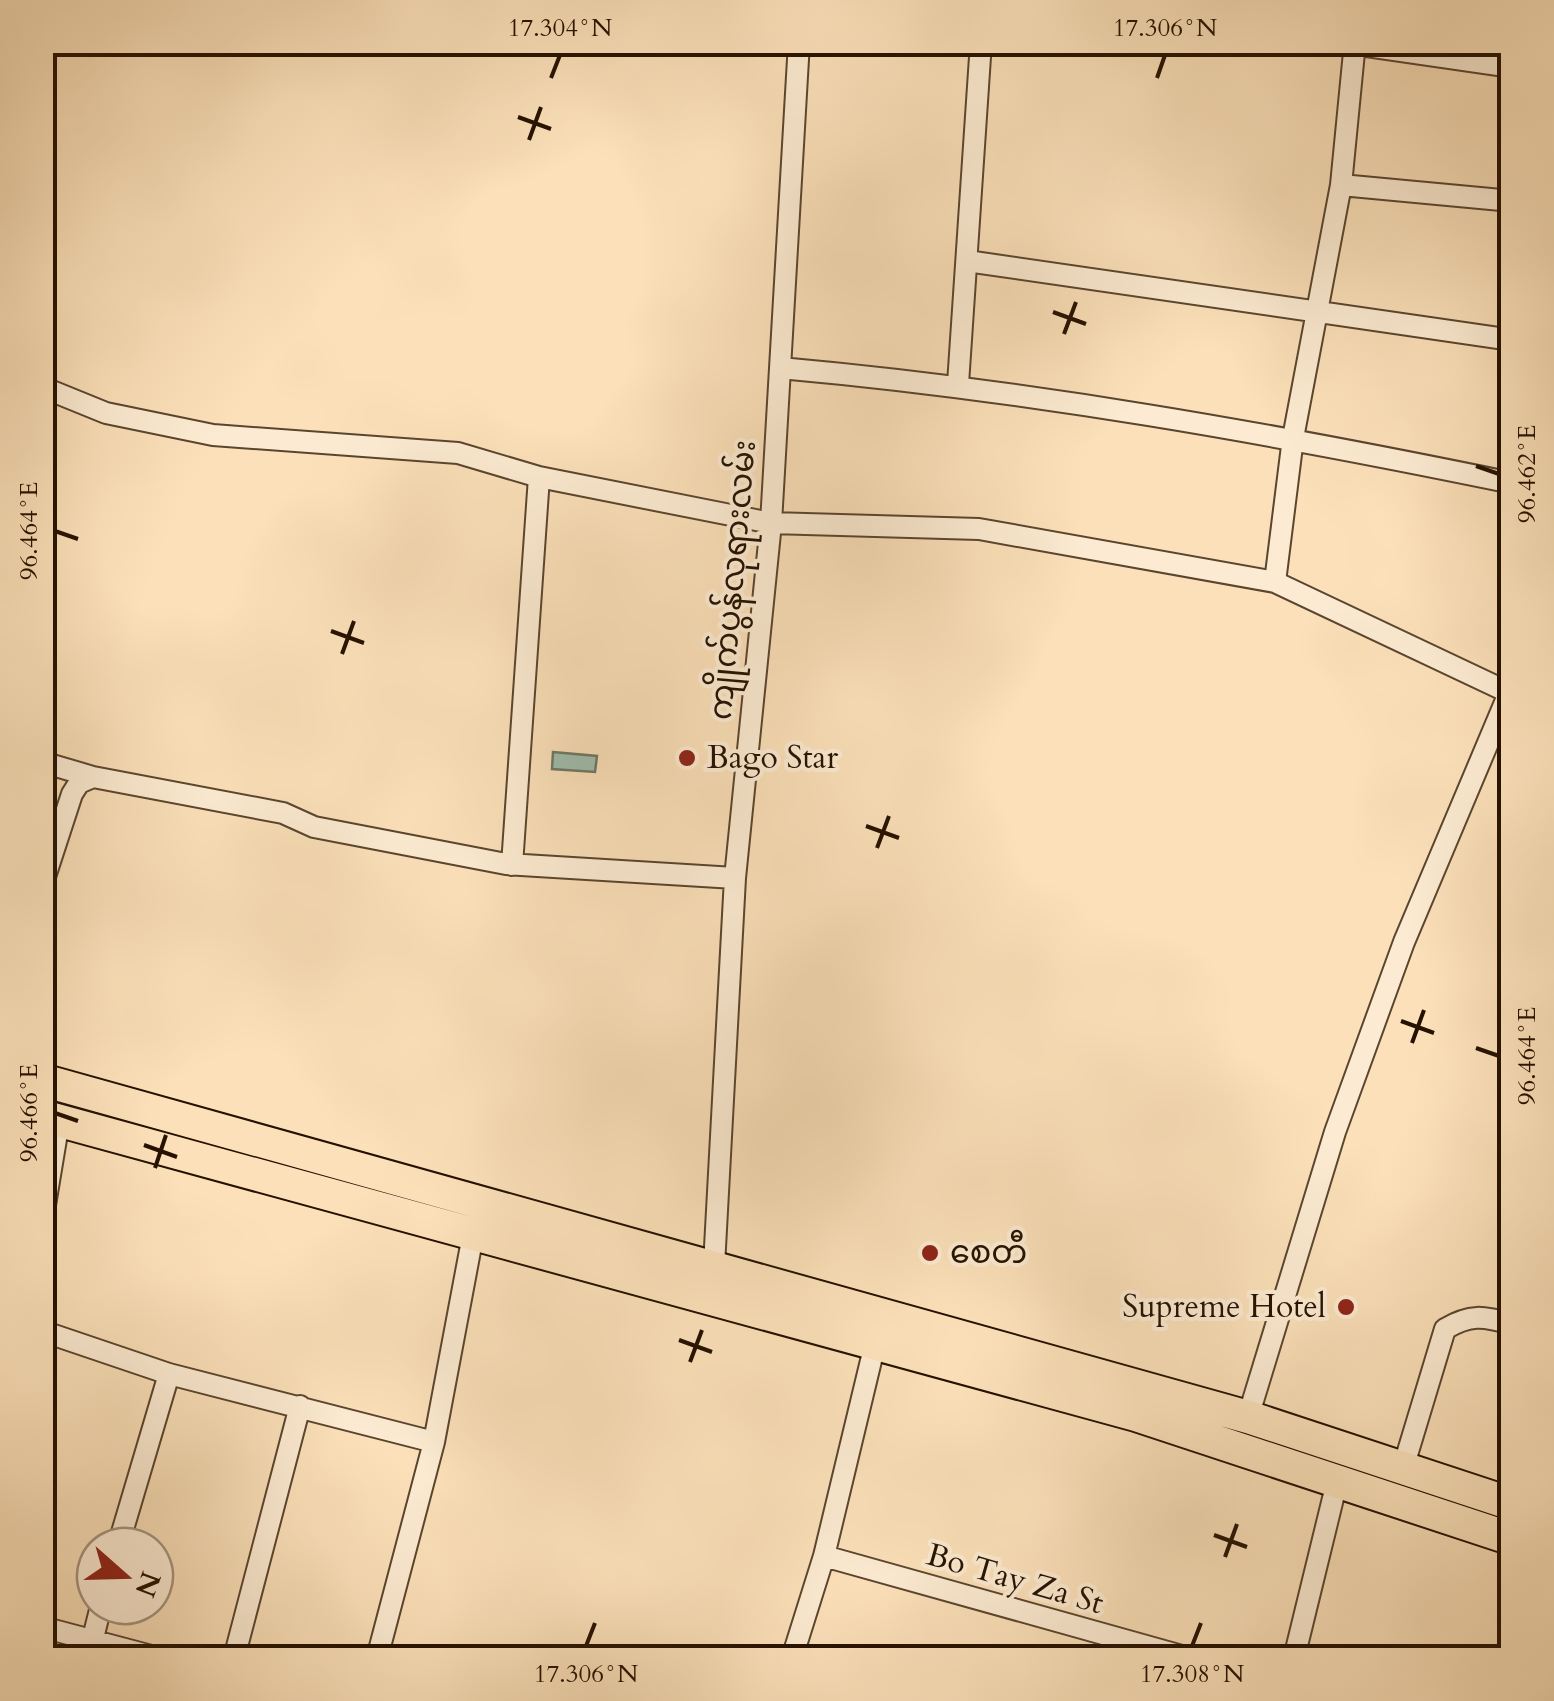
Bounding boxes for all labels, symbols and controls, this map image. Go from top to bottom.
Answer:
text: 17.304°N [508,11,612,45]
text: 17.306°N [1113,11,1217,45]
text: 96.462°E [1510,425,1544,523]
street label: ကျိုက်ပွန်လုရားလမ်း [697,438,770,722]
text: 96.464°E [12,482,46,580]
place label: Bago Star [707,736,838,780]
marker: Bago Star [676,747,698,769]
text: 96.464°E [1510,1007,1544,1105]
text: 96.466°E [12,1064,46,1162]
place label: စေတီ [950,1229,1027,1275]
marker: စေတီ [919,1242,941,1264]
place label: Supreme Hotel [1122,1285,1326,1329]
marker: Supreme Hotel [1335,1296,1357,1318]
north arrow [75,1526,175,1626]
street label: Bo Tay Za St [922,1533,1108,1625]
text: N [126,1566,170,1602]
text: 17.306°N [534,1657,638,1691]
text: 17.308°N [1140,1657,1244,1691]

